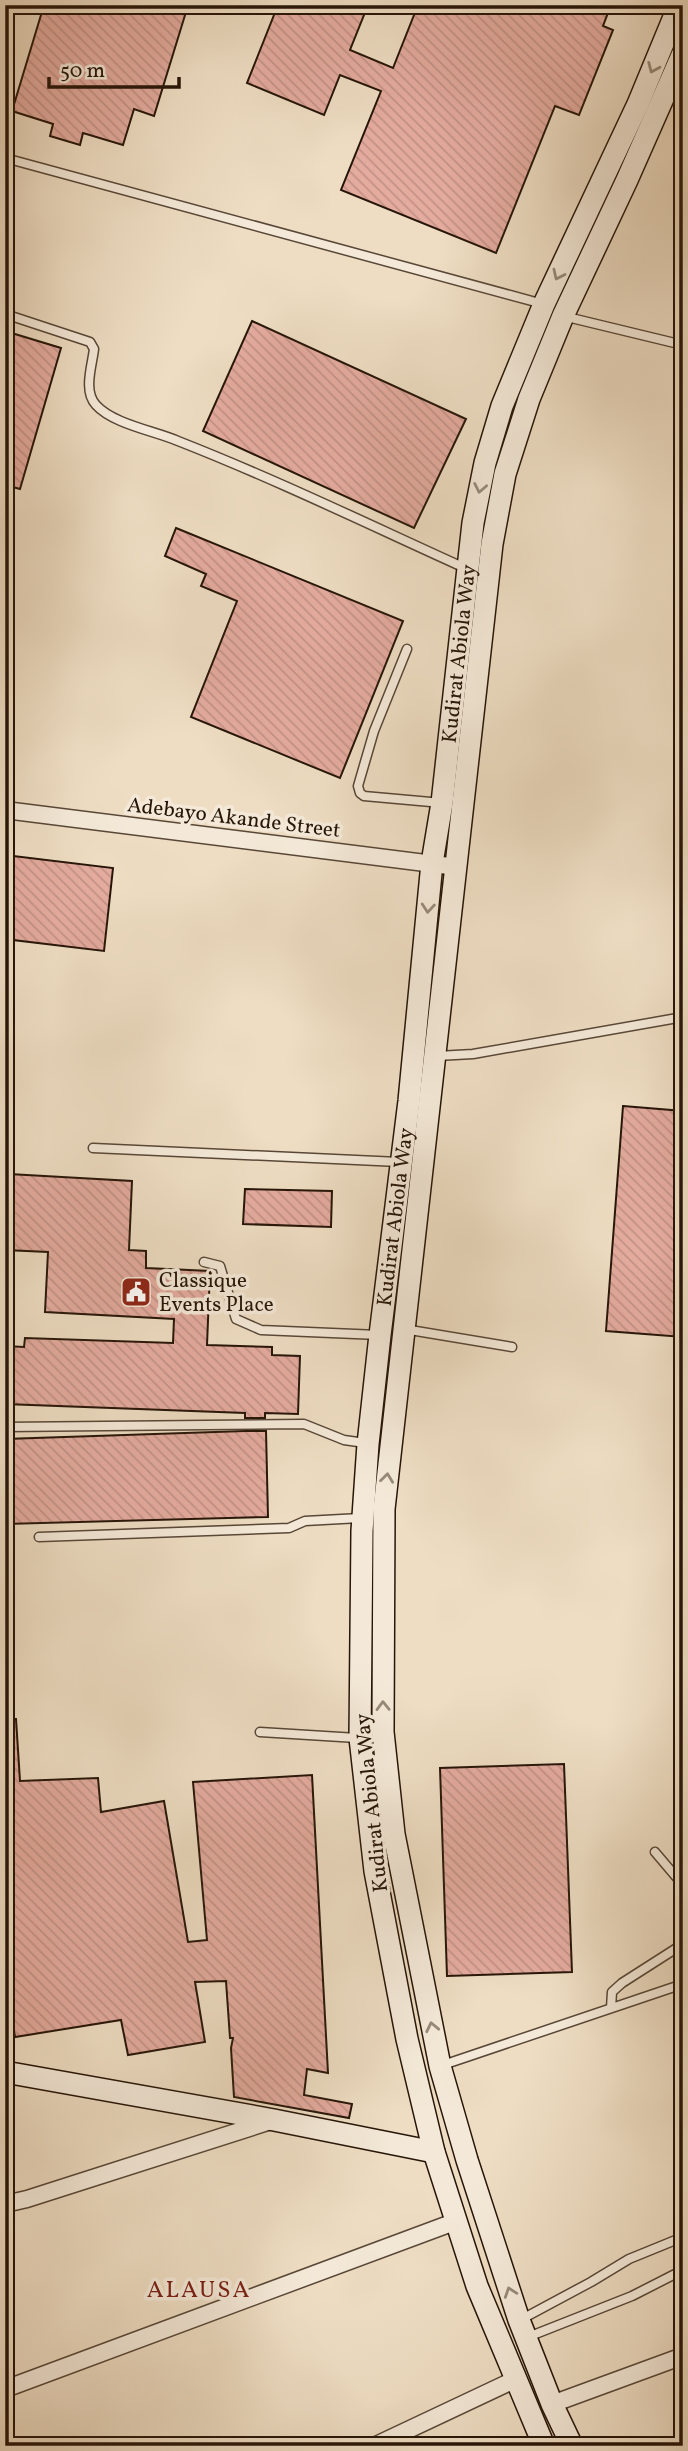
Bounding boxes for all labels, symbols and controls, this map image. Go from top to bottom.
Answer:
scale bar [49,46,178,90]
text: 50 m [60,57,105,86]
one-way arrow [647,61,661,74]
one-way arrow [552,268,566,280]
one-way arrow [473,482,488,494]
street label: Kudirat Abiola Way [436,562,484,745]
street label: Adebayo Akande Street [126,791,342,846]
one-way arrow [421,903,436,914]
street label: Kudirat Abiola Way [371,1126,422,1308]
place label: Classique Events Place [159,1267,274,1320]
public building icon: Classique Events Place [119,1275,153,1309]
one-way arrow [380,1472,395,1484]
one-way arrow [375,1700,391,1710]
street label: Kudirat Abiola Way [349,1711,396,1894]
one-way arrow [425,2021,440,2033]
district label: ALAUSA [147,2274,251,2308]
one-way arrow [503,2286,518,2298]

